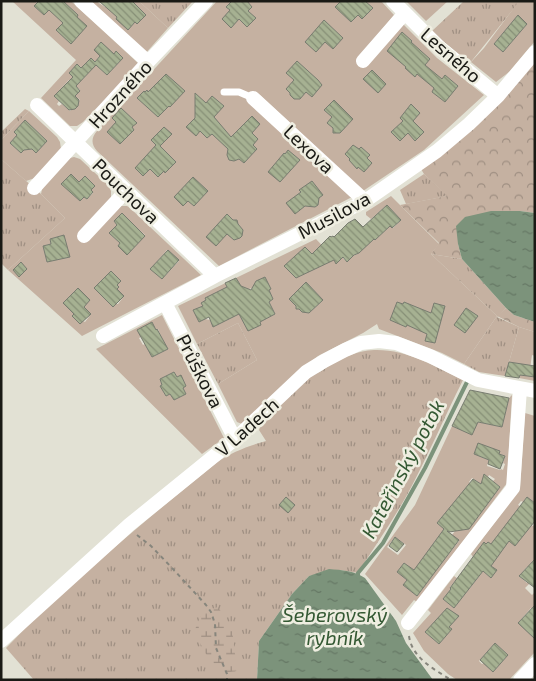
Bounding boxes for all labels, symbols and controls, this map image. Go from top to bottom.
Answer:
street label: Lesného [416,22,486,87]
street label: Hrozného [83,55,156,132]
street label: Lexova [279,119,339,178]
street label: Pouchova [88,153,165,228]
street label: Musilova [294,186,374,243]
street label: Průškova [172,330,229,412]
street label: V Ladech [210,392,283,461]
water label: Kateřinský potok [356,395,450,542]
water label: Šeberovský rybník [282,602,388,650]

